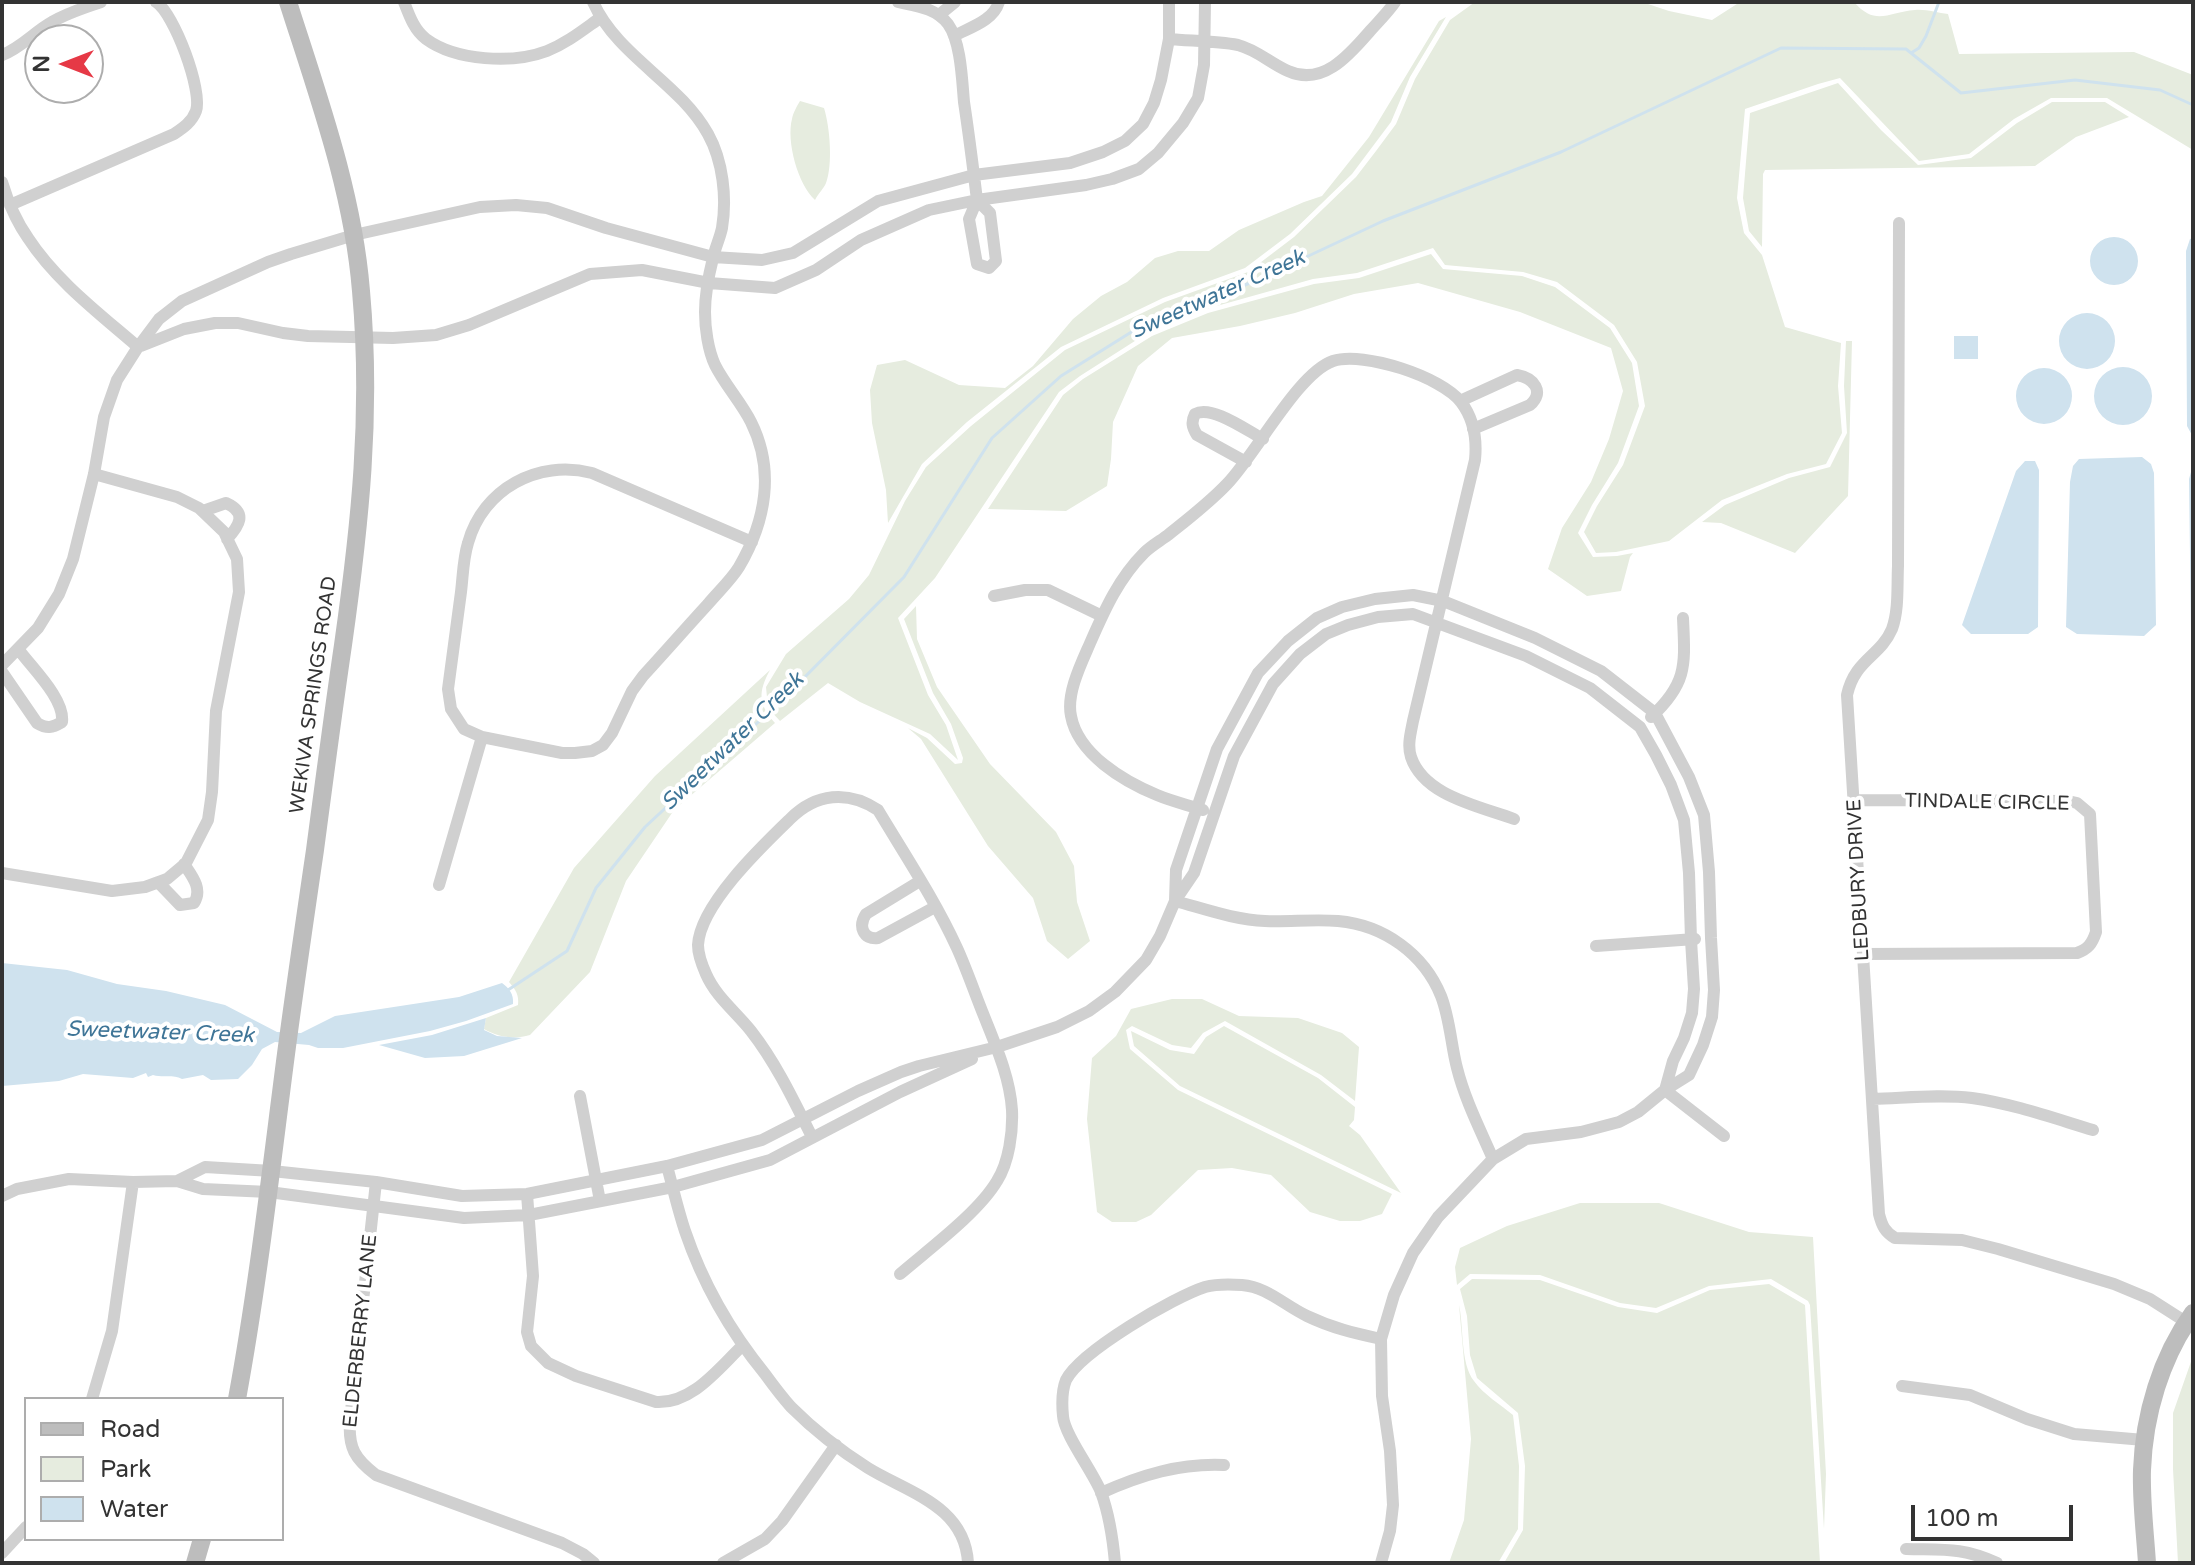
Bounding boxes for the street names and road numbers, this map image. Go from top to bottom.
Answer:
street label: WEKIVA SPRINGS ROAD [285,575,343,815]
street label: TINDALE CIRCLE [1904,790,2070,816]
street label: LEDBURY DRIVE [1843,798,1875,962]
street label: ELDERBERRY LANE [339,1233,383,1429]

